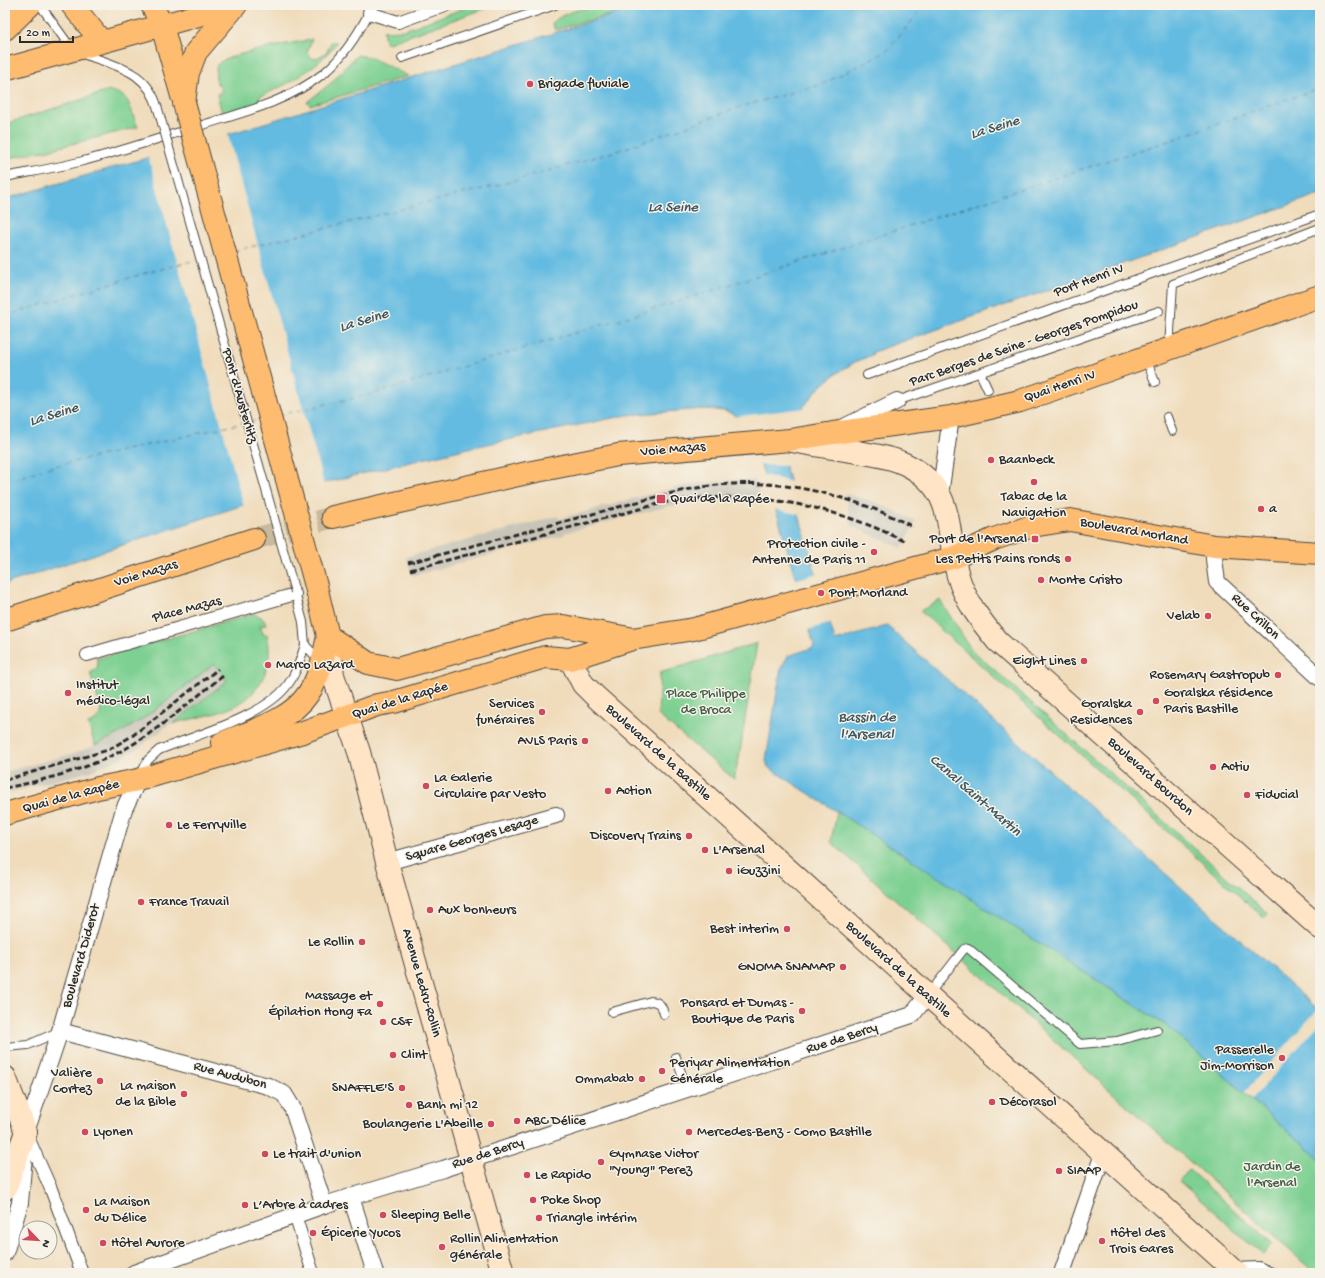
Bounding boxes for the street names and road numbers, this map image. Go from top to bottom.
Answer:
street label: Port Henri IV [1051,260,1127,302]
street label: Parc Berges de Seine - Georges Pompidou [906,297,1141,392]
street label: Pont d'Austerlitz [217,345,261,446]
street label: Quai Henri IV [1022,367,1098,407]
street label: Voie Mazas [639,439,707,461]
street label: Boulevard Morland [1078,514,1191,550]
street label: Voie Mazas [111,556,180,592]
street label: Rue Crillon [1227,590,1283,644]
street label: Place Mazas [150,592,224,628]
street label: Quai de la Rapée [350,678,451,724]
street label: Boulevard de la Bastille [601,700,715,806]
street label: Boulevard Bourdon [1103,733,1197,820]
street label: Quai de la Rapée [21,776,122,818]
street label: Square Georges Lesage [404,812,541,866]
street label: Boulevard Diderot [59,901,105,1011]
street label: Boulevard de la Bastille [841,917,955,1023]
street label: Avenue Ledru-Rollin [397,927,445,1040]
street label: Rue de Bercy [804,1019,880,1059]
street label: Rue Audubon [191,1058,269,1094]
street label: Rue de Bercy [450,1134,526,1174]

